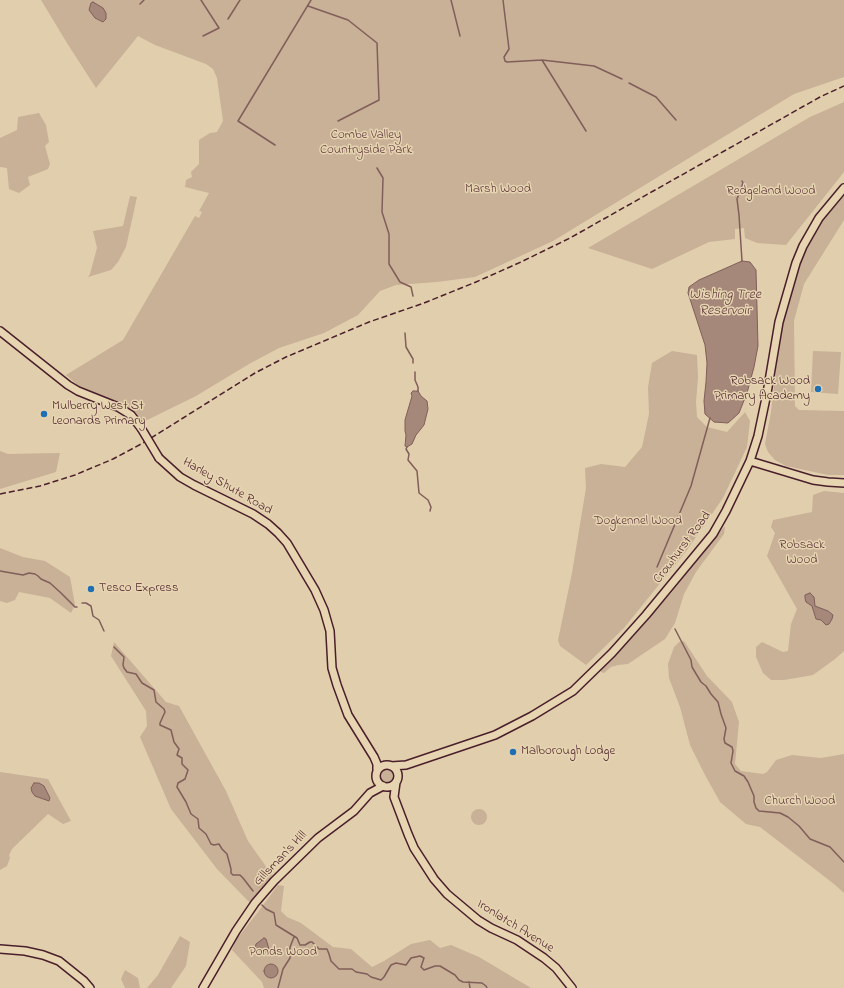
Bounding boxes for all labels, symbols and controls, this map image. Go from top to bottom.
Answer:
park label: Combe Valley Countryside Park [320,128,412,159]
park label: Marsh Wood [465,182,531,198]
park label: Redgeland Wood [726,184,816,200]
water label: Wishing Tree Reservoir [689,288,761,320]
place label: Robsack Wood Primary Academy [714,374,810,405]
marker: Robsack Wood Primary Academy [813,384,823,394]
place label: Mulberry West St Leonards Primary [52,399,146,430]
marker: Mulberry West St Leonards Primary [39,409,49,419]
street label: Harley Shute Road [179,455,275,519]
street label: Crowhurst Road [651,509,715,587]
park label: Dogkennel Wood [594,514,682,530]
park label: Robsack Wood [779,538,825,569]
place label: Tesco Express [99,581,179,597]
marker: Tesco Express [86,584,96,594]
place label: Malborough Lodge [521,744,615,760]
marker: Malborough Lodge [508,747,518,757]
park label: Church Wood [765,794,835,810]
street label: Gillsman's Hill [251,828,311,890]
street label: Ironlatch Avenue [474,897,556,957]
park label: Ponds Wood [249,945,317,961]

